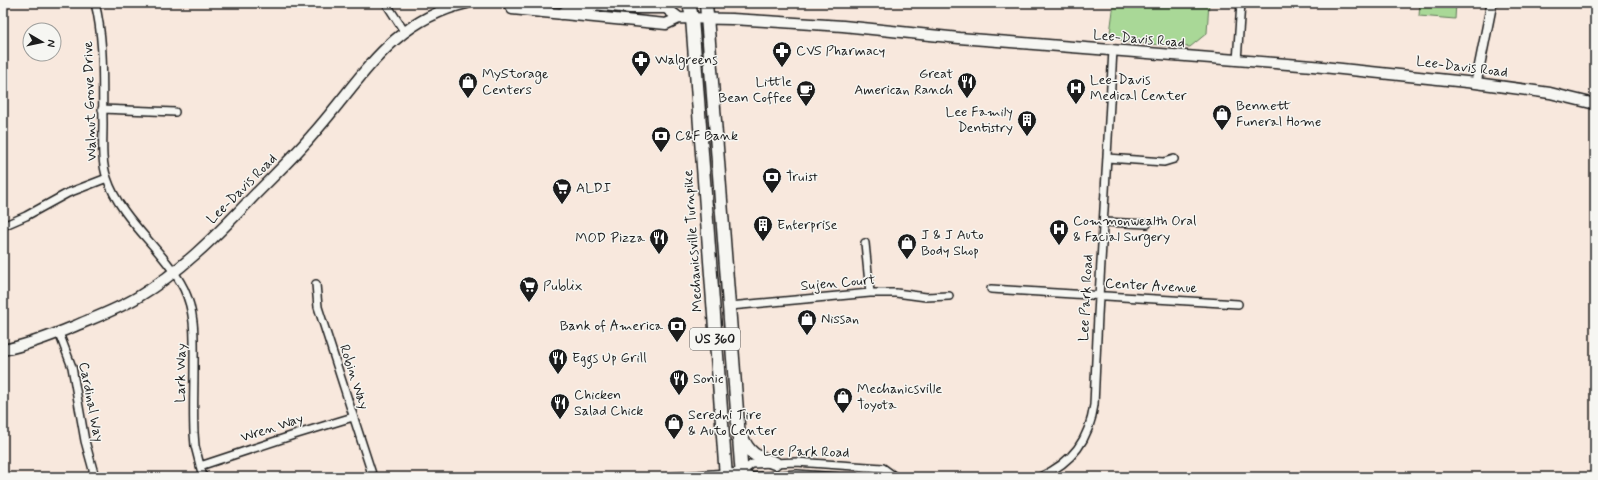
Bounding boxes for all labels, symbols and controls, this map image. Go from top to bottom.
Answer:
north arrow [22,22,62,62]
street label: Lee-Davis Road [1092,26,1186,52]
text: N [43,39,58,48]
street label: Walnut Grove Drive [79,40,101,161]
pharmacy icon: CVS Pharmacy [771,40,793,68]
place label: CVS Pharmacy [796,42,885,60]
pharmacy icon: Walgreens [630,49,652,77]
place label: Walgreens [655,51,718,70]
street label: Lee-Davis Road [1415,52,1509,82]
place label: MyStorage Centers [482,65,549,99]
place label: Great American Ranch [854,65,953,99]
shop icon: MyStorage Centers [457,71,479,99]
restaurant icon: Great American Ranch [956,71,978,99]
place label: Lee-Davis Medical Center [1090,71,1187,105]
place label: Little Bean Coffee [718,73,792,107]
hospital icon: Lee-Davis Medical Center [1065,77,1087,105]
cafe icon: Little Bean Coffee [795,79,817,107]
place label: Bennett Funeral Home [1236,97,1321,131]
place label: Lee Family Dentistry [946,103,1013,137]
shop icon: Bennett Funeral Home [1211,103,1233,131]
building icon: Lee Family Dentistry [1016,109,1038,137]
bank icon: C&F Bank [650,125,672,153]
place label: C&F Bank [675,127,738,145]
street label: Lee-Davis Road [203,150,281,228]
bank icon: Truist [761,166,783,194]
place label: Truist [786,168,818,186]
street label: Mechanicsville Turnpike [679,169,707,313]
supermarket icon: ALDI [551,177,573,205]
place label: ALDI [576,179,611,197]
place label: Commonwealth Oral & Facial Surgery [1073,212,1196,247]
building icon: Enterprise [752,214,774,242]
place label: Enterprise [777,216,837,234]
hospital icon: Commonwealth Oral & Facial Surgery [1048,218,1070,246]
place label: J & J Auto Body Shop [921,226,984,260]
restaurant icon: MOD Pizza [648,227,670,255]
place label: MOD Pizza [575,229,646,247]
shop icon: J & J Auto Body Shop [896,232,918,260]
street label: Lee Park Road [1075,254,1097,342]
street label: Sujen Court [800,271,876,295]
supermarket icon: Publix [518,275,540,303]
street label: Center Avenue [1104,275,1198,297]
place label: Publix [543,277,582,295]
shop icon: Nissan [796,308,818,336]
place label: Nissan [821,310,859,328]
bank icon: Bank of America [666,315,688,343]
place label: Bank of America [560,317,664,335]
road number: US 360 [690,328,740,350]
street label: Robin Way [335,342,373,412]
street label: Lark Way [171,343,191,403]
restaurant icon: Eggs Up Grill [547,347,569,375]
place label: Eggs Up Grill [572,349,647,369]
street label: Cardinal Way [74,361,108,443]
restaurant icon: Sonic [668,368,690,396]
place label: Sonic [693,370,724,388]
place label: Mechanicsville Toyota [857,380,942,414]
place label: Chicken Salad Chick [574,386,643,420]
shop icon: Mechanicsville Toyota [832,386,854,414]
restaurant icon: Chicken Salad Chick [549,392,571,420]
place label: Seredni Tire & Auto Center [688,406,777,440]
street label: Wren Way [238,409,306,447]
shop icon: Seredni Tire & Auto Center [663,412,685,440]
street label: Lee Park Road [762,442,850,462]

